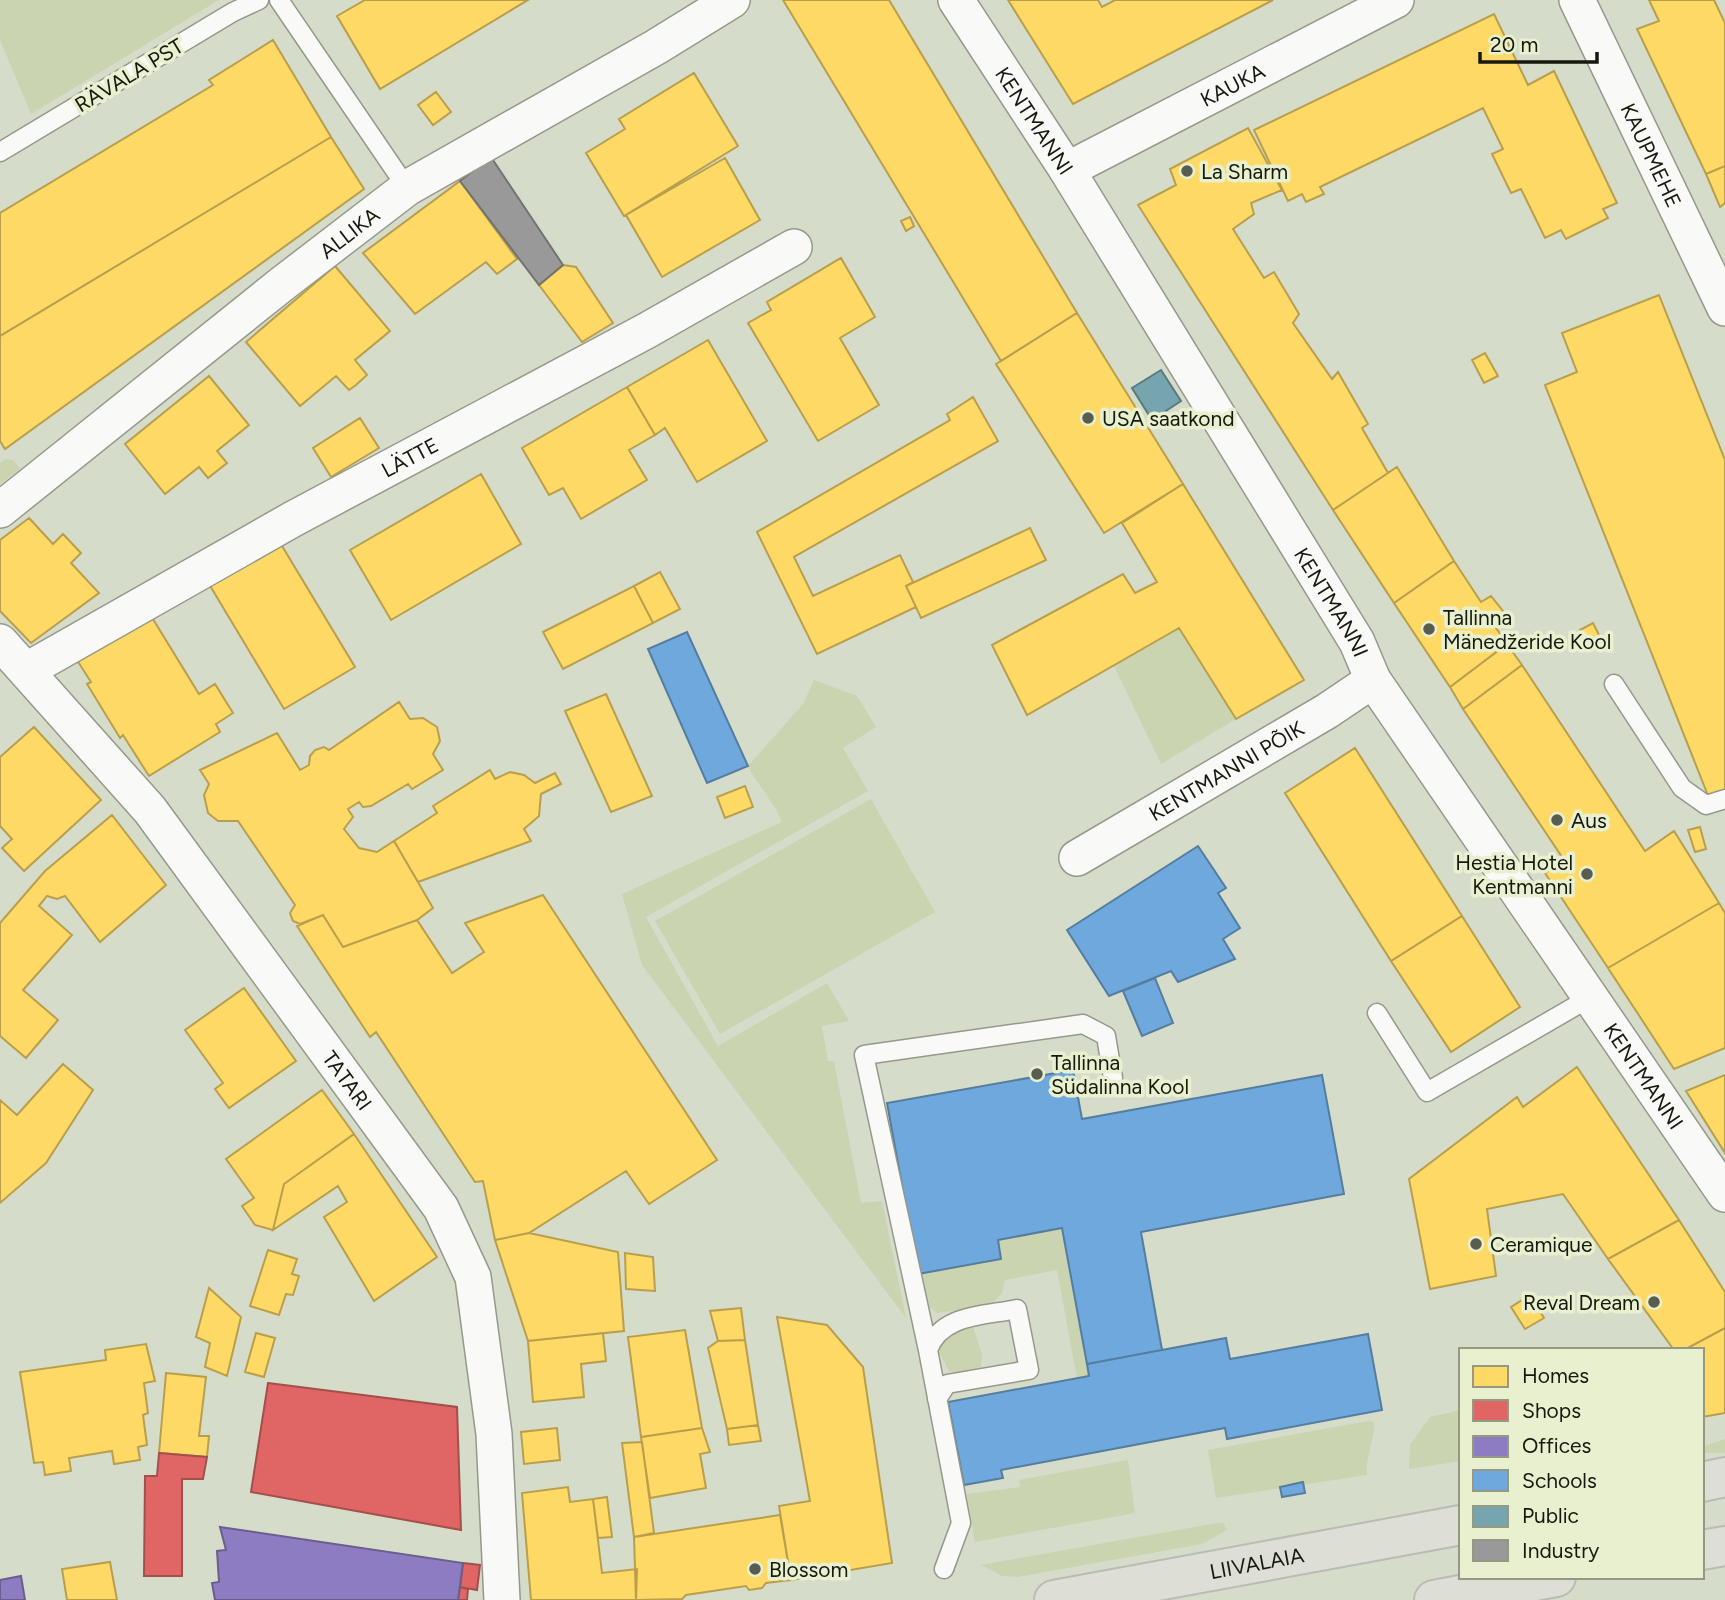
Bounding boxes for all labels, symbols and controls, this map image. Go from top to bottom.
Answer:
scale bar [1480,21,1597,65]
text: 20 m [1490,32,1538,57]
street label: RÄVALA PST [70,33,188,117]
street label: KAUKA [1196,58,1269,112]
street label: KENTMANNI [991,62,1079,179]
street label: KAUPMEHE [1616,99,1687,211]
place label: La Sharm [1201,159,1288,184]
marker: La Sharm [1179,163,1195,179]
street label: ALLIKA [314,202,384,263]
place label: USA saatkond [1102,406,1234,431]
marker: USA saatkond [1080,410,1096,426]
street label: LÄTTE [377,432,442,482]
street label: KENTMANNI [1289,543,1374,660]
place label: Tallinna Mänedžeride Kool [1443,605,1611,654]
marker: Tallinna Mänedžeride Kool [1421,621,1437,637]
street label: KENTMANNI PÕIK [1144,715,1308,826]
place label: Aus [1571,808,1607,833]
marker: Aus [1549,812,1565,828]
place label: Hestia Hotel Kentmanni [1455,850,1573,899]
marker: Hestia Hotel Kentmanni [1579,866,1595,882]
street label: KENTMANNI [1599,1018,1689,1134]
street label: TATARI [318,1046,378,1115]
place label: Tallinna Südalinna Kool [1051,1050,1189,1099]
marker: Tallinna Südalinna Kool [1029,1066,1045,1082]
place label: Ceramique [1490,1232,1592,1257]
marker: Ceramique [1468,1236,1484,1252]
place label: Reval Dream [1523,1290,1640,1315]
marker: Reval Dream [1646,1294,1662,1310]
legend [1459,1348,1704,1579]
text: Homes [1522,1363,1589,1388]
text: Shops [1522,1398,1581,1423]
text: Offices [1522,1433,1591,1458]
text: Schools [1522,1468,1597,1493]
text: Public [1522,1503,1579,1528]
text: Industry [1522,1538,1599,1563]
street label: LIIVALAIA [1207,1542,1306,1584]
place label: Blossom [769,1557,848,1582]
marker: Blossom [747,1561,763,1577]

